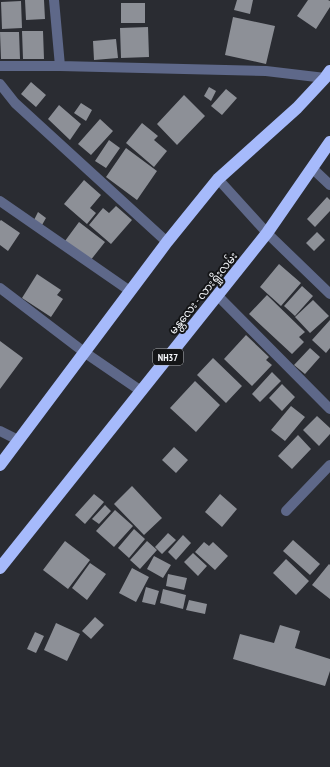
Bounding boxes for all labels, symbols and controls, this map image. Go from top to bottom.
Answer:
street label: မန္တလေး - လားရှိုးလမ်း [166,249,242,338]
road number: NH37 [153,349,183,365]

